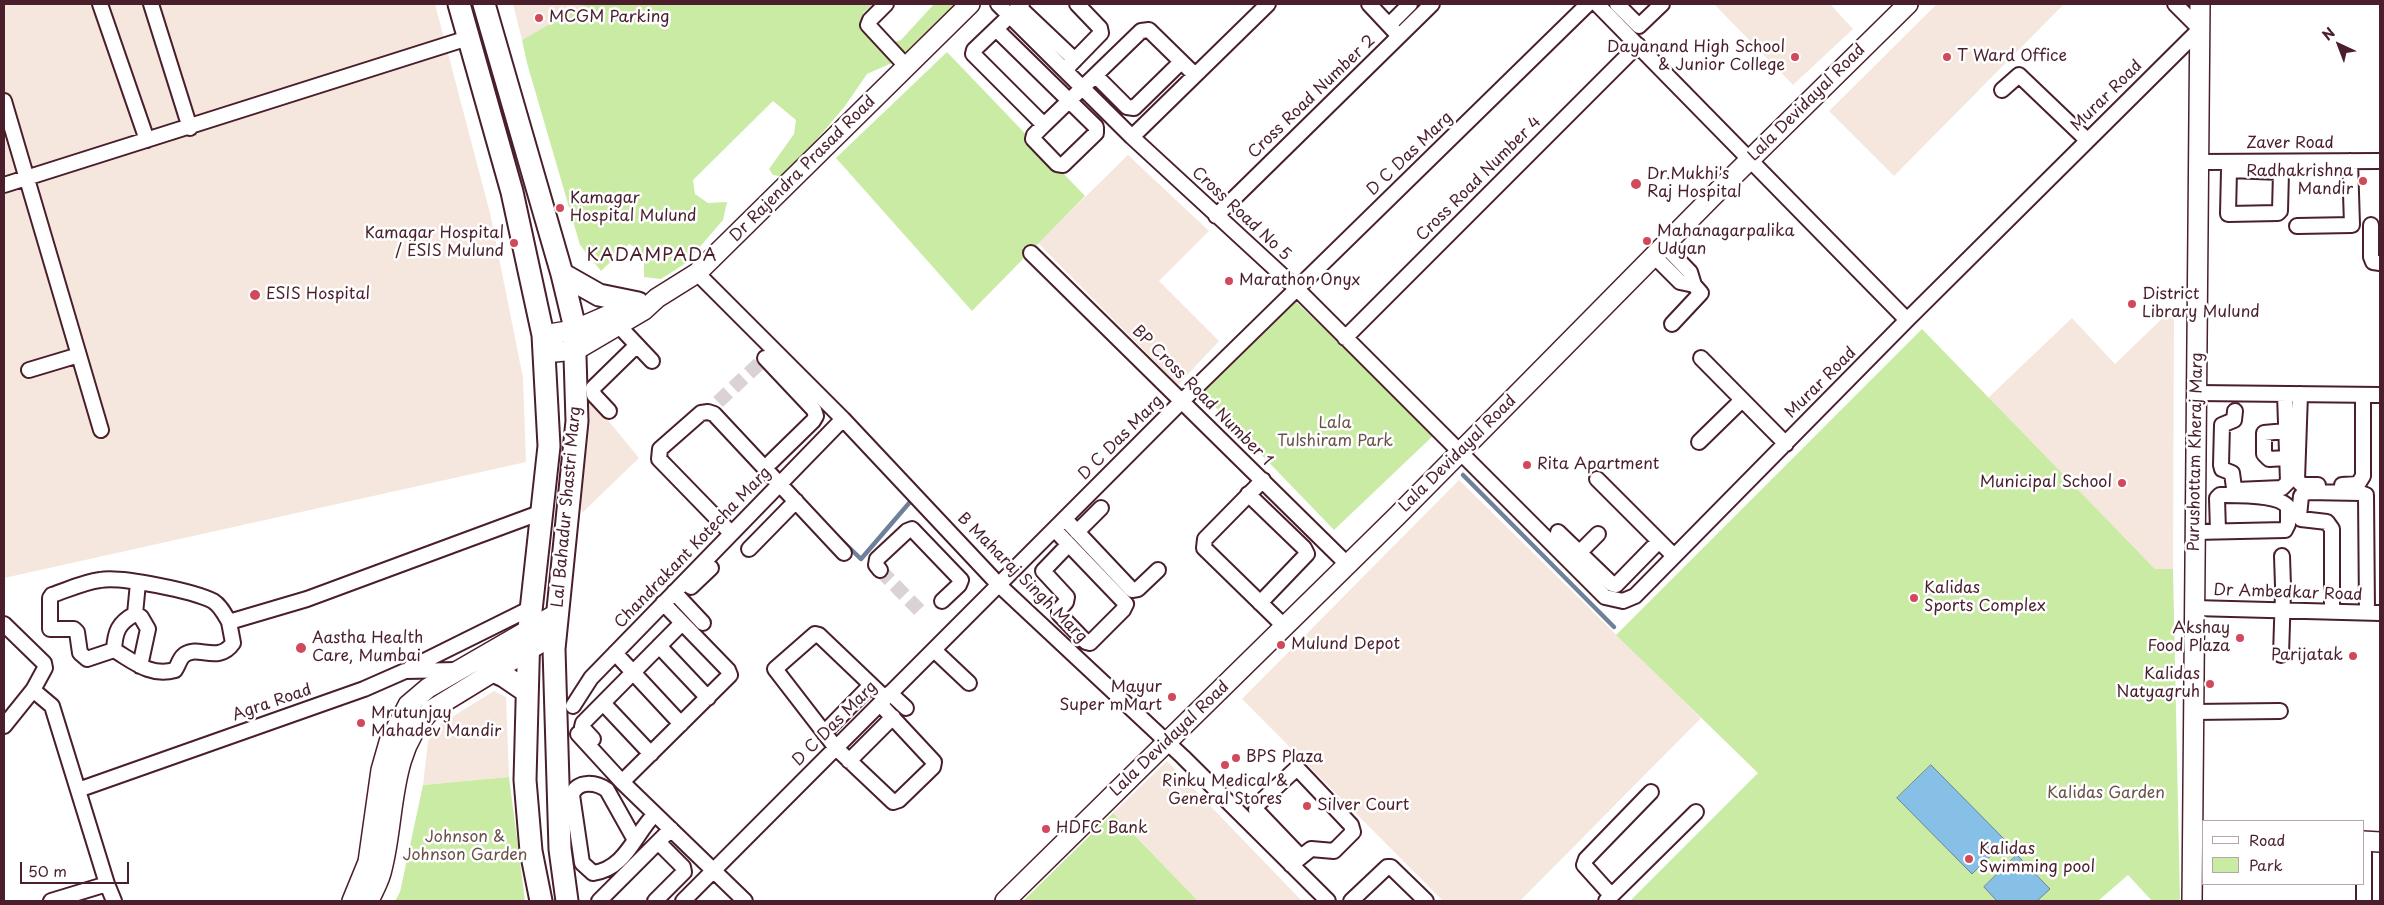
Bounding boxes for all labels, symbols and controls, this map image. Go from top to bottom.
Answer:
place label: MCGM Parking [549,8,669,28]
marker: MCGM Parking [533,12,545,24]
north arrow [2314,20,2364,70]
text: N [2317,22,2340,45]
street label: Cross Road Number 2 [1244,31,1380,163]
place label: Dayanand High School & Junior College [1607,38,1785,76]
street label: Lala Devidayal Road [1744,40,1870,166]
place label: T Ward Office [1957,47,2067,67]
marker: Dayanand High School & Junior College [1789,51,1801,63]
marker: T Ward Office [1941,51,1953,63]
street label: Murar Road [2067,56,2147,136]
street label: Dr Rajendra Prasad Road [726,92,880,246]
street label: D C Das Marg [1363,108,1457,200]
street label: Cross Road Number 4 [1413,113,1545,245]
street label: Zaver Road [2246,134,2334,154]
place label: Radhakrishna Mandir [2246,162,2353,200]
street label: Cross Road No 5 [1188,163,1294,265]
place label: Dr.Mukhi's Raj Hospital [1647,165,1742,203]
marker: Radhakrishna Mandir [2357,175,2369,187]
marker: Dr.Mukhi's Raj Hospital [1629,177,1643,191]
place label: Kamagar Hospital Mulund [570,189,697,227]
marker: Kamagar Hospital Mulund [554,202,566,214]
place label: Mahanagarpalika Udyan [1657,222,1794,260]
place label: Kamagar Hospital / ESIS Mulund [365,224,504,262]
marker: Mahanagarpalika Udyan [1641,235,1653,247]
marker: Kamagar Hospital / ESIS Mulund [508,237,520,249]
district label: KADAMPADA [586,245,718,267]
place label: Marathon Onyx [1239,271,1360,291]
marker: Marathon Onyx [1223,275,1235,287]
place label: ESIS Hospital [266,285,370,305]
place label: District Library Mulund [2142,285,2260,323]
marker: ESIS Hospital [248,288,262,302]
marker: District Library Mulund [2126,298,2138,310]
street label: BP Cross Road Number 1 [1128,322,1276,470]
street label: Murar Road [1781,343,1861,423]
street label: Purushottam Kheraj Marg [2185,352,2207,552]
street label: Lala Devidayal Road [1395,391,1521,517]
street label: D C Das Marg [1075,392,1167,484]
street label: Lal Bahadur Shastri Marg [549,406,585,608]
park label: Lala Tulshiram Park [1277,414,1393,452]
place label: Rita Apartment [1537,455,1659,475]
marker: Rita Apartment [1521,459,1533,471]
street label: Chandrakant Kotecha Marg [611,463,775,633]
place label: Municipal School [1980,473,2112,493]
marker: Municipal School [2116,477,2128,489]
street label: B Maharaj Singh Marg [953,509,1091,647]
place label: Kalidas Sports Complex [1924,579,2046,617]
street label: Dr Ambedkar Road [2213,581,2363,605]
marker: Kalidas Sports Complex [1908,592,1920,604]
place label: Akshay Food Plaza [2147,619,2230,657]
place label: Aastha Health Care, Mumbai [312,629,423,667]
marker: Akshay Food Plaza [2234,632,2246,644]
place label: Mulund Depot [1291,635,1400,655]
marker: Mulund Depot [1275,639,1287,651]
marker: Aastha Health Care, Mumbai [294,641,308,655]
place label: Parijatak [2271,646,2343,666]
marker: Parijatak [2347,650,2359,662]
place label: Kalidas Natyagruh [2116,665,2200,703]
street label: Lala Devidayal Road [1107,677,1233,801]
street label: D C Das Marg [789,678,881,770]
place label: Mayur Super mMart [1059,678,1162,716]
marker: Kalidas Natyagruh [2204,678,2216,690]
street label: Agra Road [230,680,314,726]
marker: Mayur Super mMart [1166,691,1178,703]
place label: Mrutunjay Mahadev Mandir [371,704,501,742]
marker: Mrutunjay Mahadev Mandir [355,717,367,729]
place label: BPS Plaza [1246,748,1323,768]
marker: BPS Plaza [1230,752,1242,764]
marker: Rinku Medical & General Stores [1219,759,1231,771]
place label: Rinku Medical & General Stores [1162,772,1288,810]
park label: Kalidas Garden [2047,784,2165,804]
place label: Silver Court [1317,796,1409,816]
marker: Silver Court [1301,800,1313,812]
place label: HDFC Bank [1056,819,1148,839]
legend [2202,820,2364,885]
marker: HDFC Bank [1040,823,1052,835]
park label: Johnson & Johnson Garden [403,828,527,866]
text: Road [2249,828,2285,851]
place label: Kalidas Swimming pool [1979,840,2095,878]
scale bar [22,852,131,884]
marker: Kalidas Swimming pool [1963,853,1975,865]
text: Park [2249,853,2283,876]
text: 50 m [28,859,67,882]

